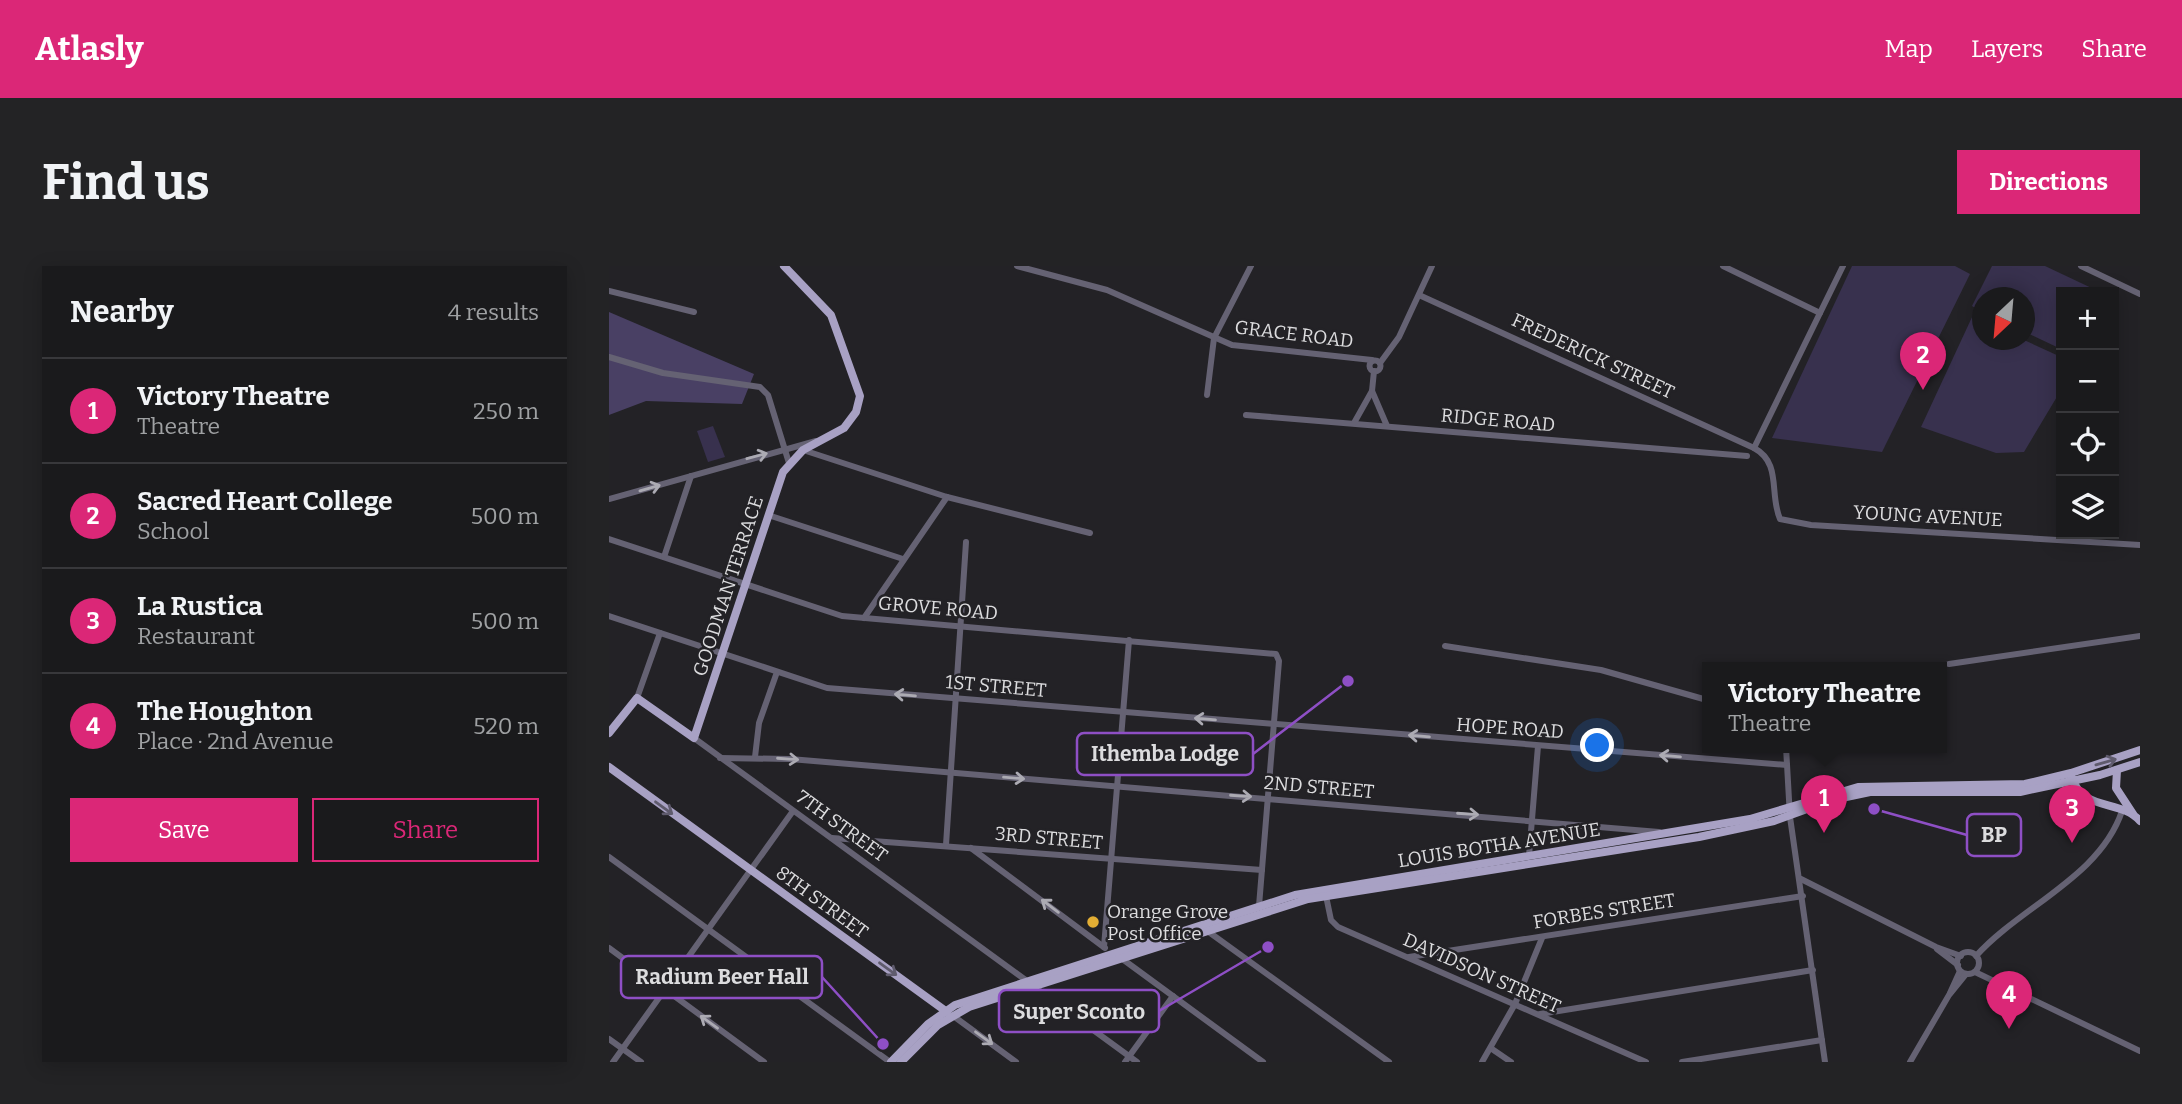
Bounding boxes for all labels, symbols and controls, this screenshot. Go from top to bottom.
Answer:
text: Atlasly [35,29,144,69]
text: Map [1885,35,1933,63]
text: Layers [1971,35,2043,63]
text: Share [2081,35,2147,63]
button: Directions [1957,150,2140,214]
text: Find us [42,153,210,212]
north arrow [1972,287,2035,350]
map controls [2056,287,2119,539]
button: + [2056,287,2119,350]
text: Nearby [70,294,174,330]
text: 4 results [448,298,539,326]
street label: FREDERICK STREET [1508,308,1678,404]
street label: GRACE ROAD [1233,315,1355,353]
pin: 2 [1900,332,1946,390]
button: − [2056,350,2119,413]
text: Victory Theatre [137,381,330,412]
text: 1 [88,397,98,425]
text: 250 m [473,397,539,425]
street label: RIDGE ROAD [1440,404,1556,436]
text: Theatre [137,412,220,440]
button: locate [2056,413,2119,476]
one-way arrow [745,449,768,462]
button: layers [2056,476,2119,539]
one-way arrow [639,480,661,493]
text: Sacred Heart College [137,486,393,517]
street label: GOODMAN TERRACE [688,493,768,679]
street label: YOUNG AVENUE [1853,501,2003,531]
text: 2 [87,502,99,530]
text: 500 m [471,502,539,530]
text: School [137,517,209,545]
text: La Rustica [137,591,263,622]
street label: GROVE ROAD [877,591,999,625]
text: 3 [86,607,100,635]
text: 500 m [471,607,539,635]
text: Restaurant [137,622,255,650]
popup [1702,662,1947,753]
street label: 1ST STREET [945,670,1047,702]
text: Victory Theatre [1728,678,1921,709]
one-way arrow [894,688,916,701]
text: The Houghton [137,696,313,727]
text: Theatre [1728,709,1811,737]
text: 4 [86,712,100,740]
text: 520 m [473,712,539,740]
one-way arrow [1194,712,1216,725]
street label: HOPE ROAD [1455,713,1565,743]
text: Place · 2nd Avenue [137,727,333,755]
your location [1580,728,1614,762]
one-way arrow [1408,729,1430,742]
callout: Ithemba Lodge [1077,733,1253,775]
text: Ithemba Lodge [1091,741,1239,767]
one-way arrow [1659,749,1682,762]
one-way arrow [776,753,798,766]
one-way arrow [2095,755,2117,768]
street label: 2ND STREET [1263,771,1375,803]
one-way arrow [1003,772,1025,785]
pin: 1 [1801,775,1847,833]
street label: 7TH STREET [792,785,892,867]
pin: 3 [2049,785,2095,843]
one-way arrow [1229,790,1252,803]
button: Save [70,798,298,862]
button: Share [312,798,539,862]
one-way arrow [654,800,673,815]
one-way arrow [1456,808,1479,821]
callout: BP [1967,814,2021,856]
street label: LOUIS BOTHA AVENUE [1396,818,1602,872]
street label: 3RD STREET [994,822,1104,854]
text: BP [1981,822,2007,848]
street label: 8TH STREET [772,861,872,943]
street label: FORBES STREET [1531,888,1677,934]
one-way arrow [1041,899,1059,914]
place label: Orange Grove Post Office [1107,900,1228,945]
marker: Orange Grove Post Office [1085,914,1101,930]
street label: DAVIDSON STREET [1400,928,1564,1018]
callout: Radium Beer Hall [621,956,822,998]
one-way arrow [878,962,897,977]
text: Radium Beer Hall [635,964,809,990]
pin: 4 [1986,971,2032,1029]
callout: Super Sconto [999,990,1159,1032]
text: Super Sconto [1013,999,1145,1025]
one-way arrow [700,1014,719,1029]
one-way arrow [974,1031,993,1046]

